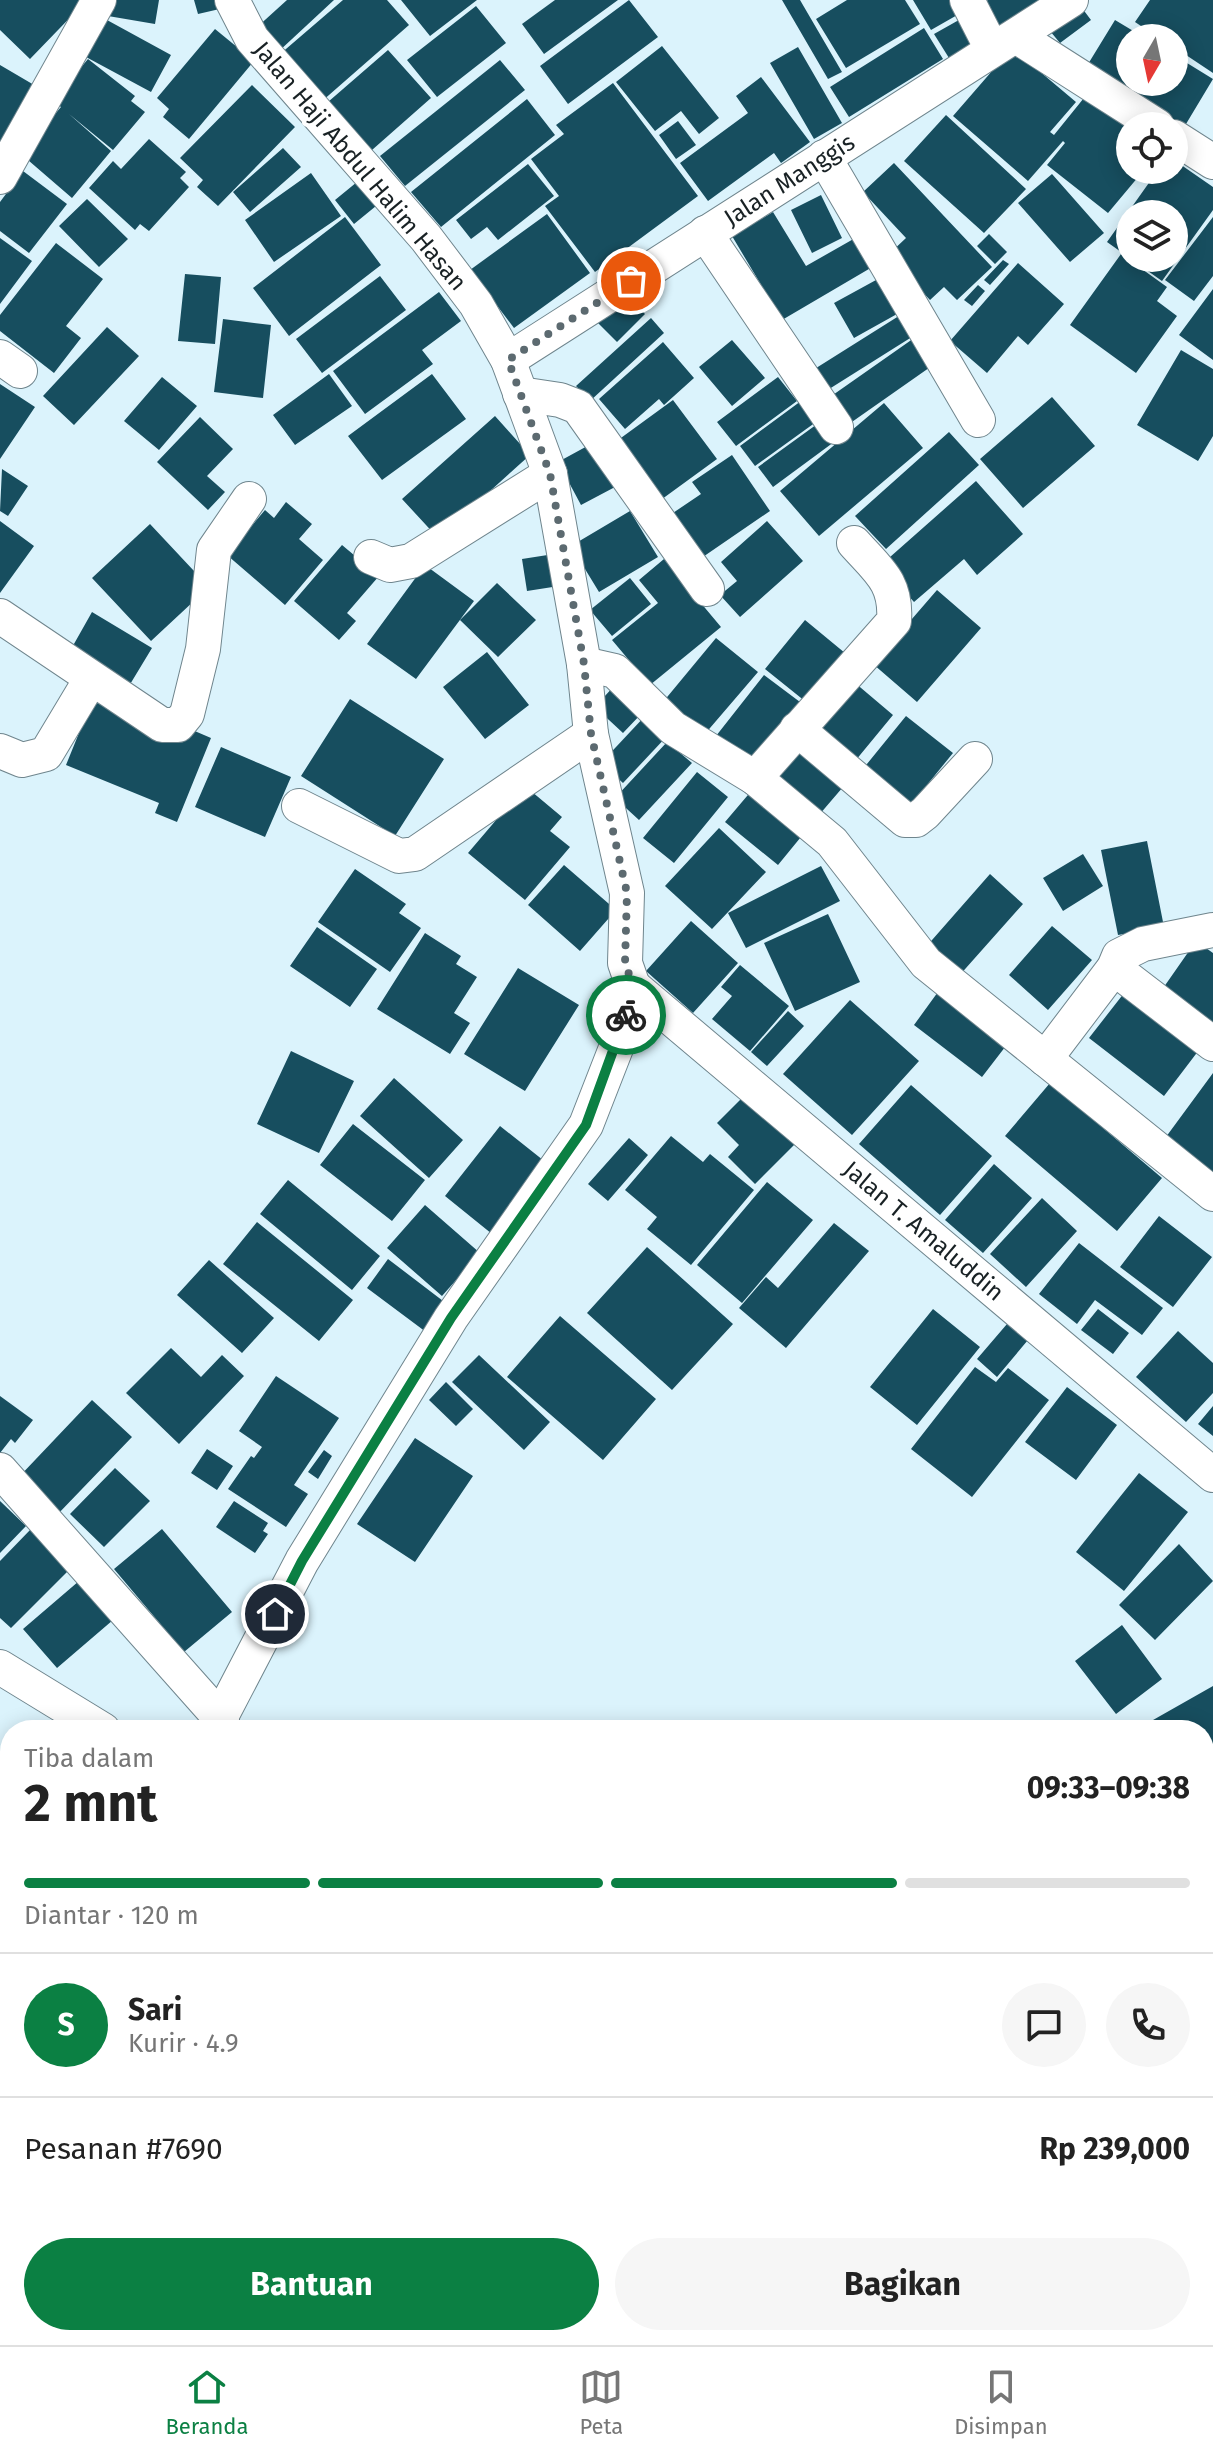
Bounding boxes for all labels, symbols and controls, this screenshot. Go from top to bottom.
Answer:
north arrow [1116,24,1188,96]
map controls [1116,24,1188,272]
street label: Jalan Haji Abdul Halim Hasan [248,36,472,296]
button: locate [1116,112,1188,184]
street label: Jalan Manggis [719,128,860,232]
button: layers [1116,200,1188,272]
pin [597,247,665,315]
icon: bag [609,259,653,303]
courier [586,975,666,1055]
icon: bike [604,993,648,1037]
street label: Jalan T. Amaluddin [837,1155,1010,1307]
pin [241,1580,309,1648]
icon: home [253,1592,297,1636]
text: Tiba dalam [24,1743,154,1774]
text: 09:33–09:38 [1027,1770,1190,1806]
text: 2 mnt [24,1772,157,1835]
text: Diantar · 120 m [24,1900,199,1931]
button: chat [1002,1983,1086,2067]
button: phone [1106,1983,1190,2067]
text: Sari [128,1992,182,2028]
text: S [57,2007,75,2043]
text: Kurir · 4.9 [128,2028,239,2059]
text: Pesanan #7690 [24,2131,223,2167]
text: Rp 239,000 [1040,2131,1190,2167]
button: Bantuan [24,2238,599,2330]
button: Bagikan [615,2238,1190,2330]
tab: Beranda [165,2365,248,2440]
tab: Peta [579,2365,623,2440]
tab: Disimpan [954,2365,1048,2440]

